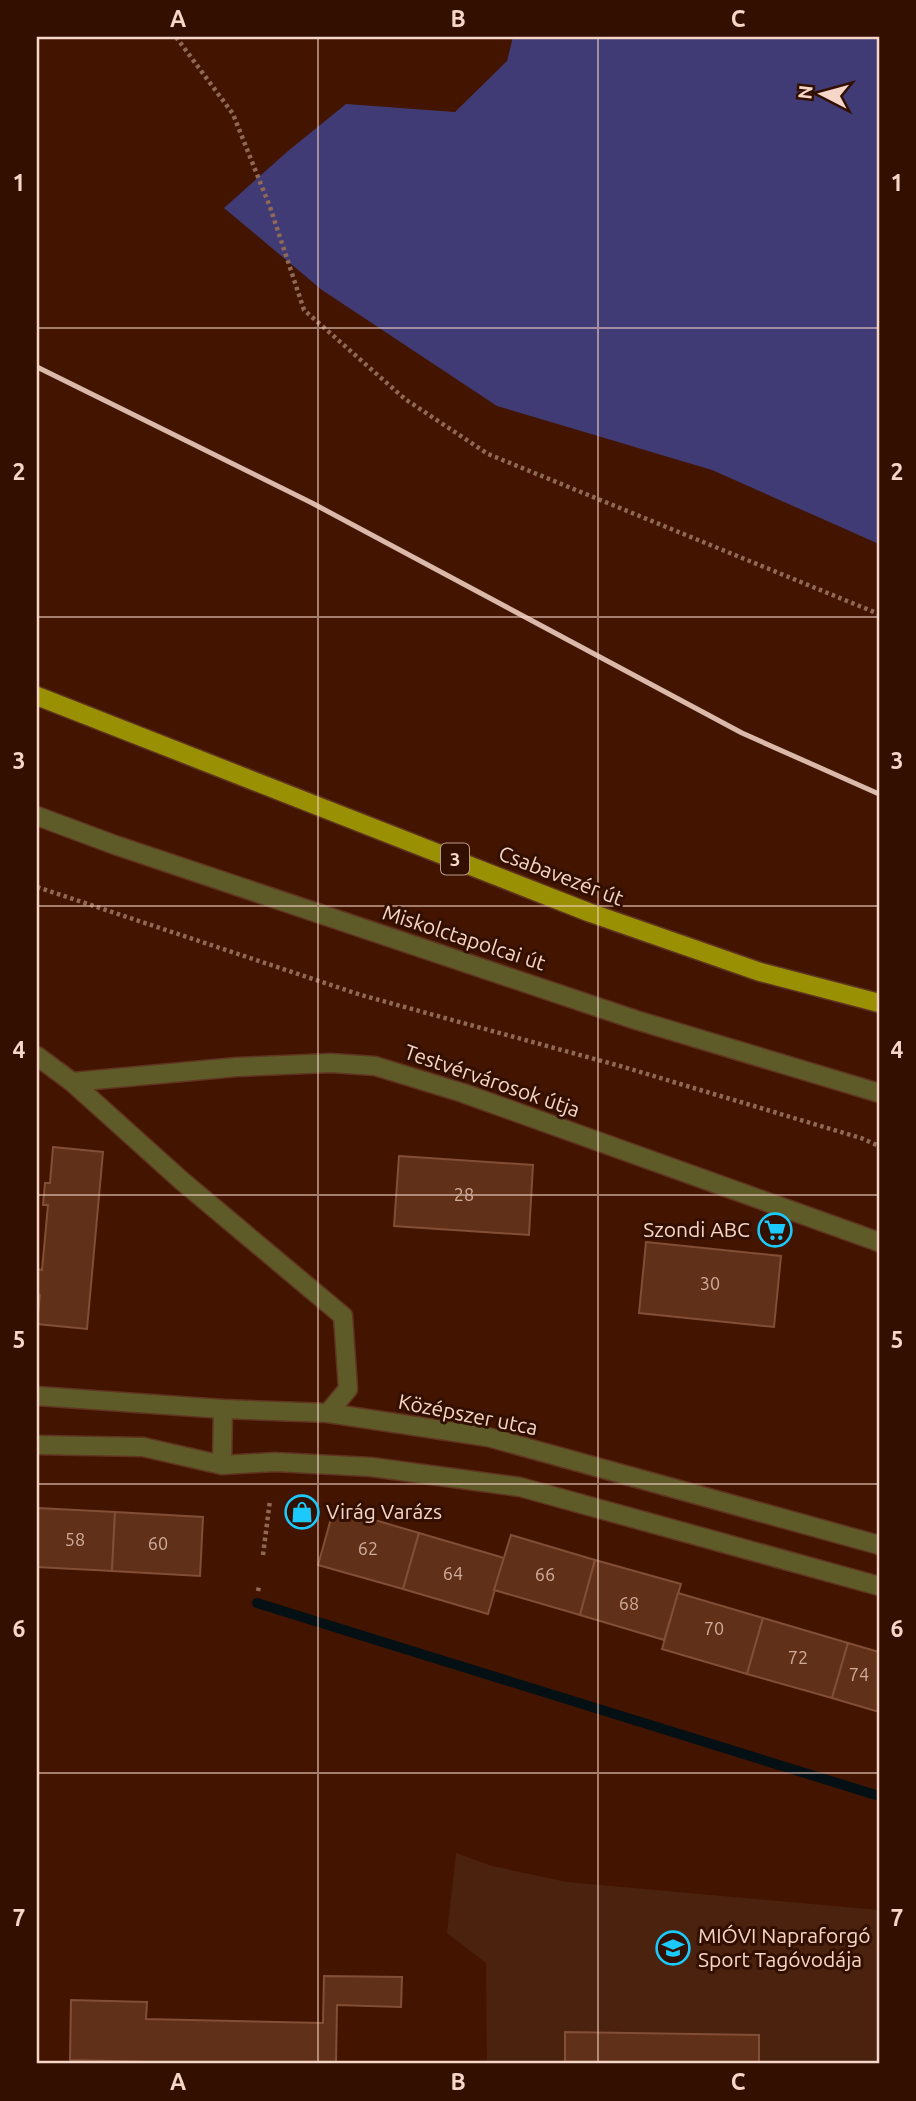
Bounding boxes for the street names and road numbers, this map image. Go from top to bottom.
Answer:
street label: Csabavezér út [496,840,627,910]
road number: 3 [441,844,469,874]
street label: Miskolctapolcai út [380,899,549,975]
street label: Testvérvárosok útja [401,1039,583,1121]
street label: Középszer utca [396,1389,540,1439]

